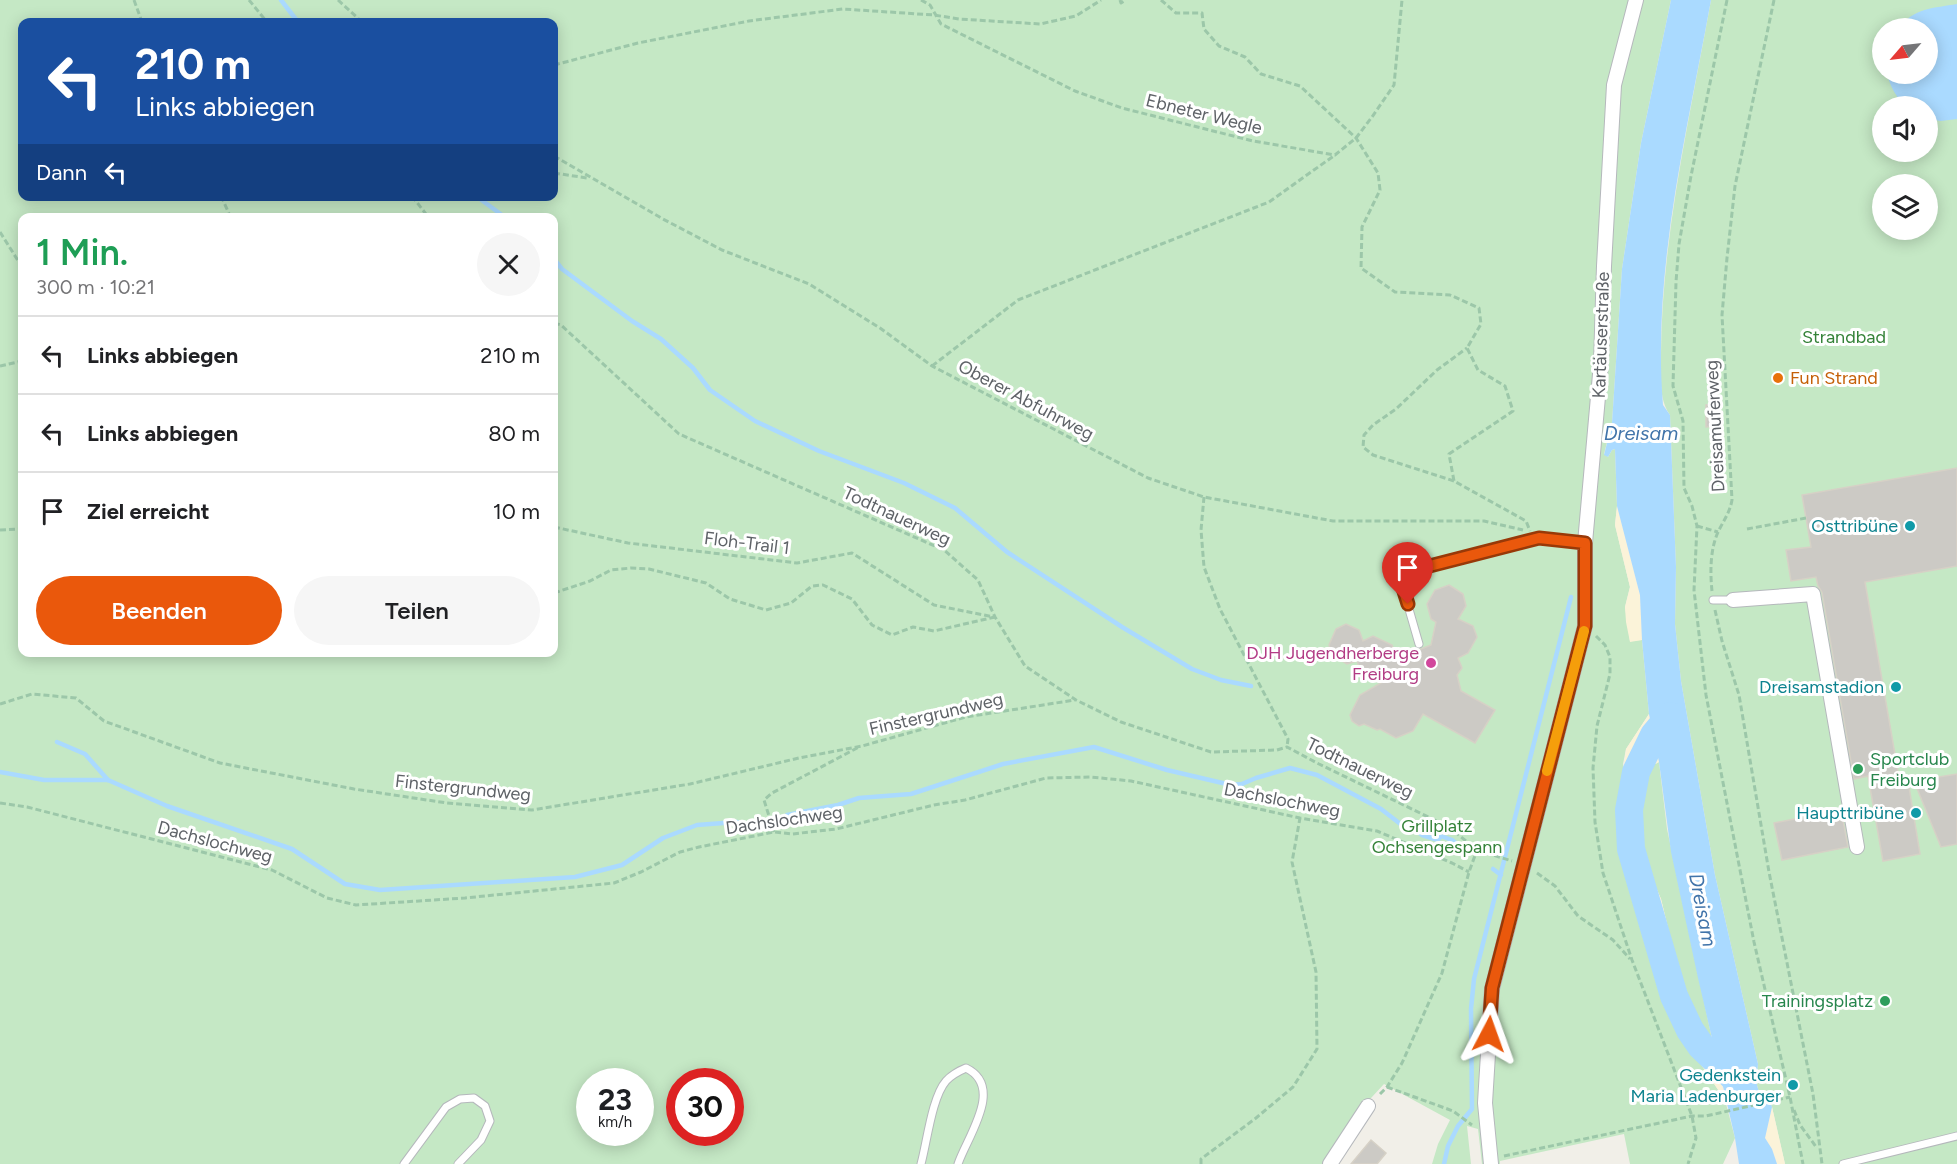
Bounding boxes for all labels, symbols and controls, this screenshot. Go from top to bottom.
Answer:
north arrow [1872,18,1938,84]
map controls [1872,18,1938,240]
text: 210 m [135,39,251,90]
icon: left [36,42,114,120]
street label: Ebneter Wegle [1144,89,1265,139]
text: Links abbiegen [135,90,315,123]
button: sound [1872,96,1938,162]
icon: left [99,156,132,189]
text: Dann [36,159,87,186]
button: layers [1872,174,1938,240]
text: 1 Min. [36,231,128,274]
button: close [477,233,540,296]
street label: Kartäuserstraße [1588,271,1614,399]
text: 300 m · 10:21 [36,275,155,299]
park label: Strandbad [1802,326,1886,348]
icon: left [36,339,69,372]
text: Links abbiegen [87,342,238,369]
text: 210 m [480,342,540,369]
street label: Oberer Abfuhrweg [954,355,1098,445]
street label: Dreisamuferweg [1701,359,1729,493]
place label: Fun Strand [1790,367,1878,389]
marker: Fun Strand [1771,371,1785,385]
icon: left [36,417,69,450]
text: Links abbiegen [87,420,238,447]
text: 80 m [488,420,540,447]
water label: Dreisam [1604,421,1678,445]
street label: Todtnauerweg [840,481,954,551]
icon: arrive [36,495,69,528]
text: Ziel erreicht [87,498,210,525]
text: 10 m [493,498,540,525]
place label: Osttribüne [1811,515,1898,537]
marker: Osttribüne [1903,519,1917,533]
street label: Floh-Trail 1 [703,527,791,559]
pin [1382,542,1433,604]
icon: arrive [1391,551,1424,584]
button: Beenden [36,576,282,645]
button: Teilen [294,576,540,645]
place label: DJH Jugendherberge Freiburg [1246,642,1419,685]
marker: DJH Jugendherberge Freiburg [1424,656,1438,670]
place label: Dreisamstadion [1759,676,1884,698]
marker: Dreisamstadion [1889,680,1903,694]
street label: Finstergrundweg [867,688,1005,740]
street label: Todtnauerweg [1303,733,1417,803]
place label: Sportclub Freiburg [1870,748,1949,791]
marker: Sportclub Freiburg [1851,762,1865,776]
street label: Finstergrundweg [394,770,532,806]
street label: Dachslochweg [1222,778,1342,822]
street label: Dachslochweg [724,801,844,839]
place label: Haupttribüne [1796,802,1904,824]
marker: Haupttribüne [1909,806,1923,820]
park label: Grillplatz Ochsengespann [1372,815,1502,858]
street label: Dachslochweg [155,816,275,868]
water label: Dreisam [1684,871,1722,949]
place label: Trainingsplatz [1762,990,1873,1012]
marker: Trainingsplatz [1878,994,1892,1008]
position arrow [1457,1002,1521,1066]
place label: Gedenkstein Maria Ladenburger [1631,1064,1781,1107]
speed limit sign: 30 [666,1068,744,1146]
marker: Gedenkstein Maria Ladenburger [1786,1078,1800,1092]
text: 23 [598,1081,632,1118]
text: km/h [598,1113,632,1131]

